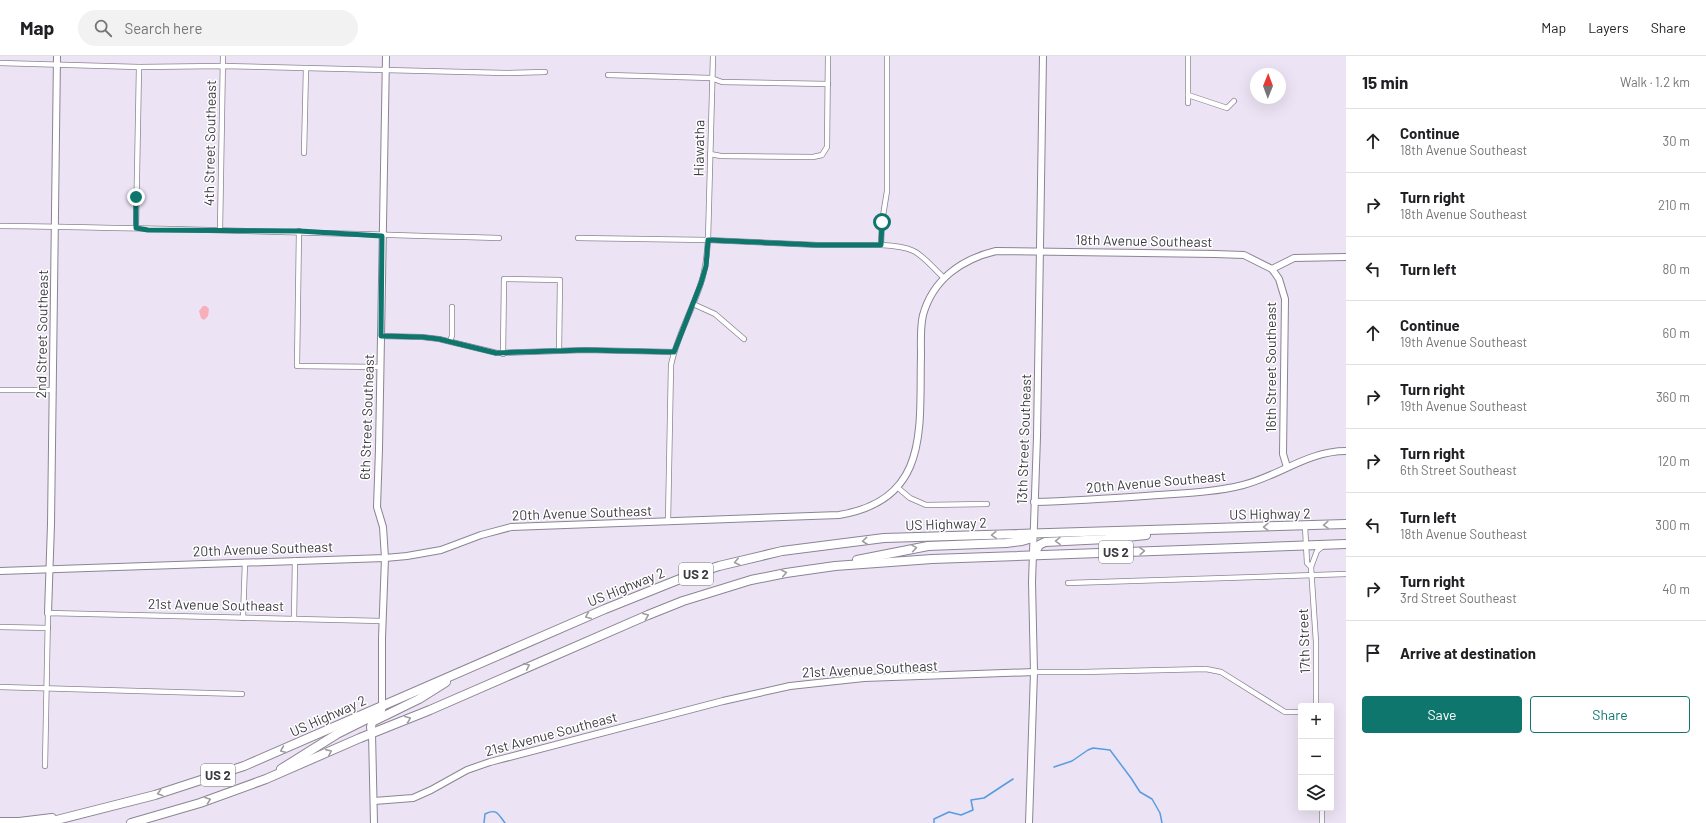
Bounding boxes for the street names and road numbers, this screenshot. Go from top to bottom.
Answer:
street label: 4th Street Southeast [200,80,219,206]
street label: Hiawatha [690,120,707,176]
street label: 18th Avenue Southeast [1075,231,1213,250]
street label: 2nd Street Southeast [32,270,51,398]
street label: 16th Street Southeast [1262,302,1279,432]
street label: 6th Street Southeast [356,354,377,480]
street label: 13th Street Southeast [1013,373,1034,505]
street label: 20th Avenue Southeast [1085,467,1227,496]
street label: 20th Avenue Southeast [512,502,652,523]
street label: US Highway 2 [1229,504,1311,523]
street label: US Highway 2 [905,514,987,533]
street label: 20th Avenue Southeast [193,538,333,559]
road number: US 2 [1099,541,1133,563]
street label: US Highway 2 [585,563,667,610]
road number: US 2 [679,563,713,585]
street label: 21st Avenue Southeast [148,595,284,614]
street label: 17th Street [1294,608,1313,674]
street label: 21st Avenue Southeast [801,656,938,681]
street label: US Highway 2 [287,691,368,740]
street label: 21st Avenue Southeast [483,708,619,759]
road number: US 2 [201,764,235,786]

